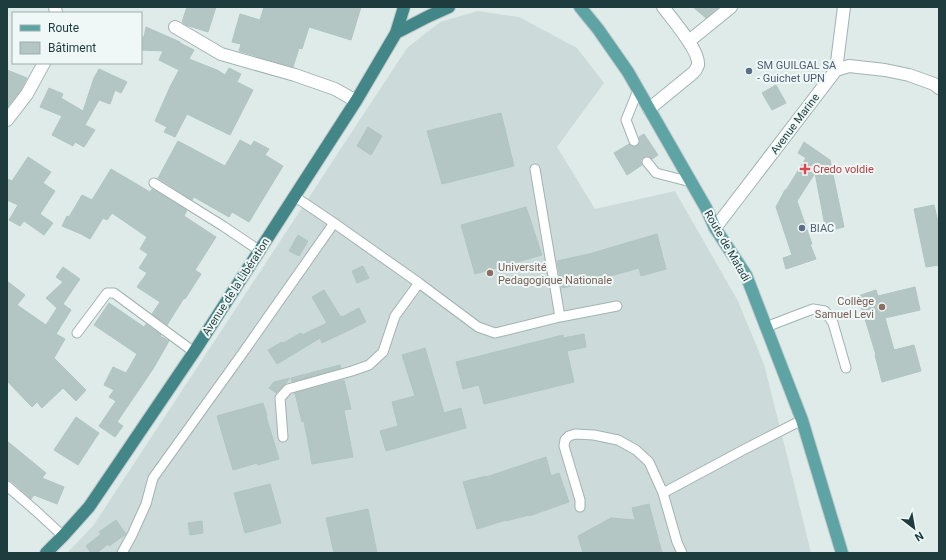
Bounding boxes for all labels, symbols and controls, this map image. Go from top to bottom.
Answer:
legend [12,12,142,64]
text: Route [48,21,79,35]
text: Bâtiment [48,41,96,55]
place label: SM GUILGAL SA - Guichet UPN [757,59,837,85]
marker: SM GUILGAL SA - Guichet UPN [744,66,754,76]
street label: Avenue Marine [768,91,822,157]
place label: Credo voldie [813,163,874,176]
marker: Credo voldie [800,164,810,174]
street label: Route de Matadi [701,208,753,284]
place label: BIAC [810,222,834,235]
marker: BIAC [797,223,807,233]
street label: Avenue de la Libération [200,236,272,338]
place label: Université Pedagogique Nationale [498,261,612,287]
marker: Université Pedagogique Nationale [485,268,495,278]
place label: Collège Samuel Levi [815,295,874,321]
marker: Collège Samuel Levi [877,302,887,312]
north arrow [894,508,934,548]
text: N [912,529,926,544]

